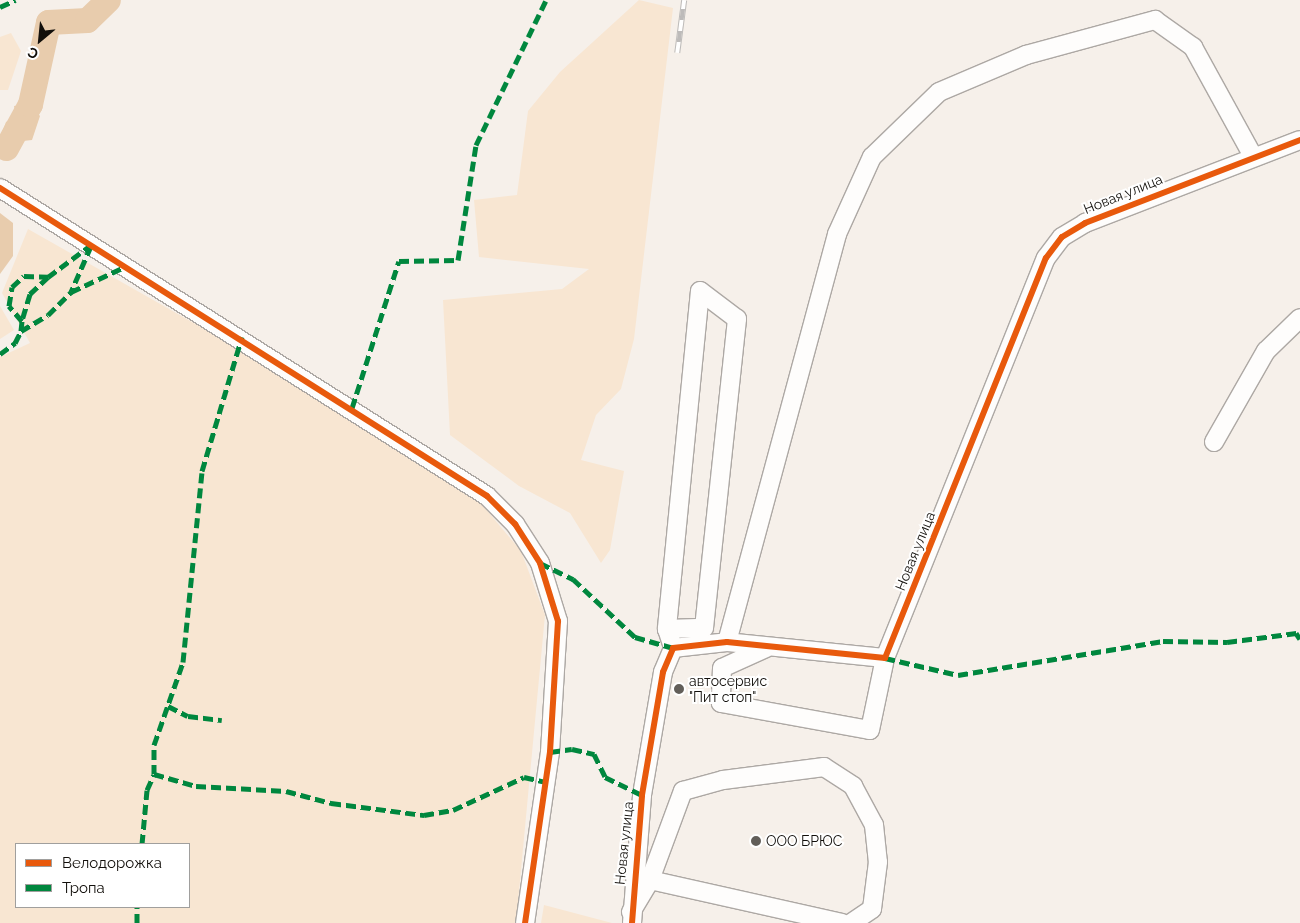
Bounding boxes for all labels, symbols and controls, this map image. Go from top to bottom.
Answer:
north arrow [15,15,65,65]
text: С [25,44,41,63]
street label: Новая улица [1081,170,1165,218]
street label: Новая улица [891,509,939,593]
place label: автосервис "Пит стоп" [689,673,767,706]
marker: автосервис "Пит стоп" [673,683,685,695]
street label: Новая улица [611,800,637,886]
place label: ООО БРЮС [766,833,842,849]
marker: ООО БРЮС [750,835,762,847]
legend [15,843,190,908]
text: Велодорожка [62,854,162,872]
text: Тропа [62,879,105,897]

